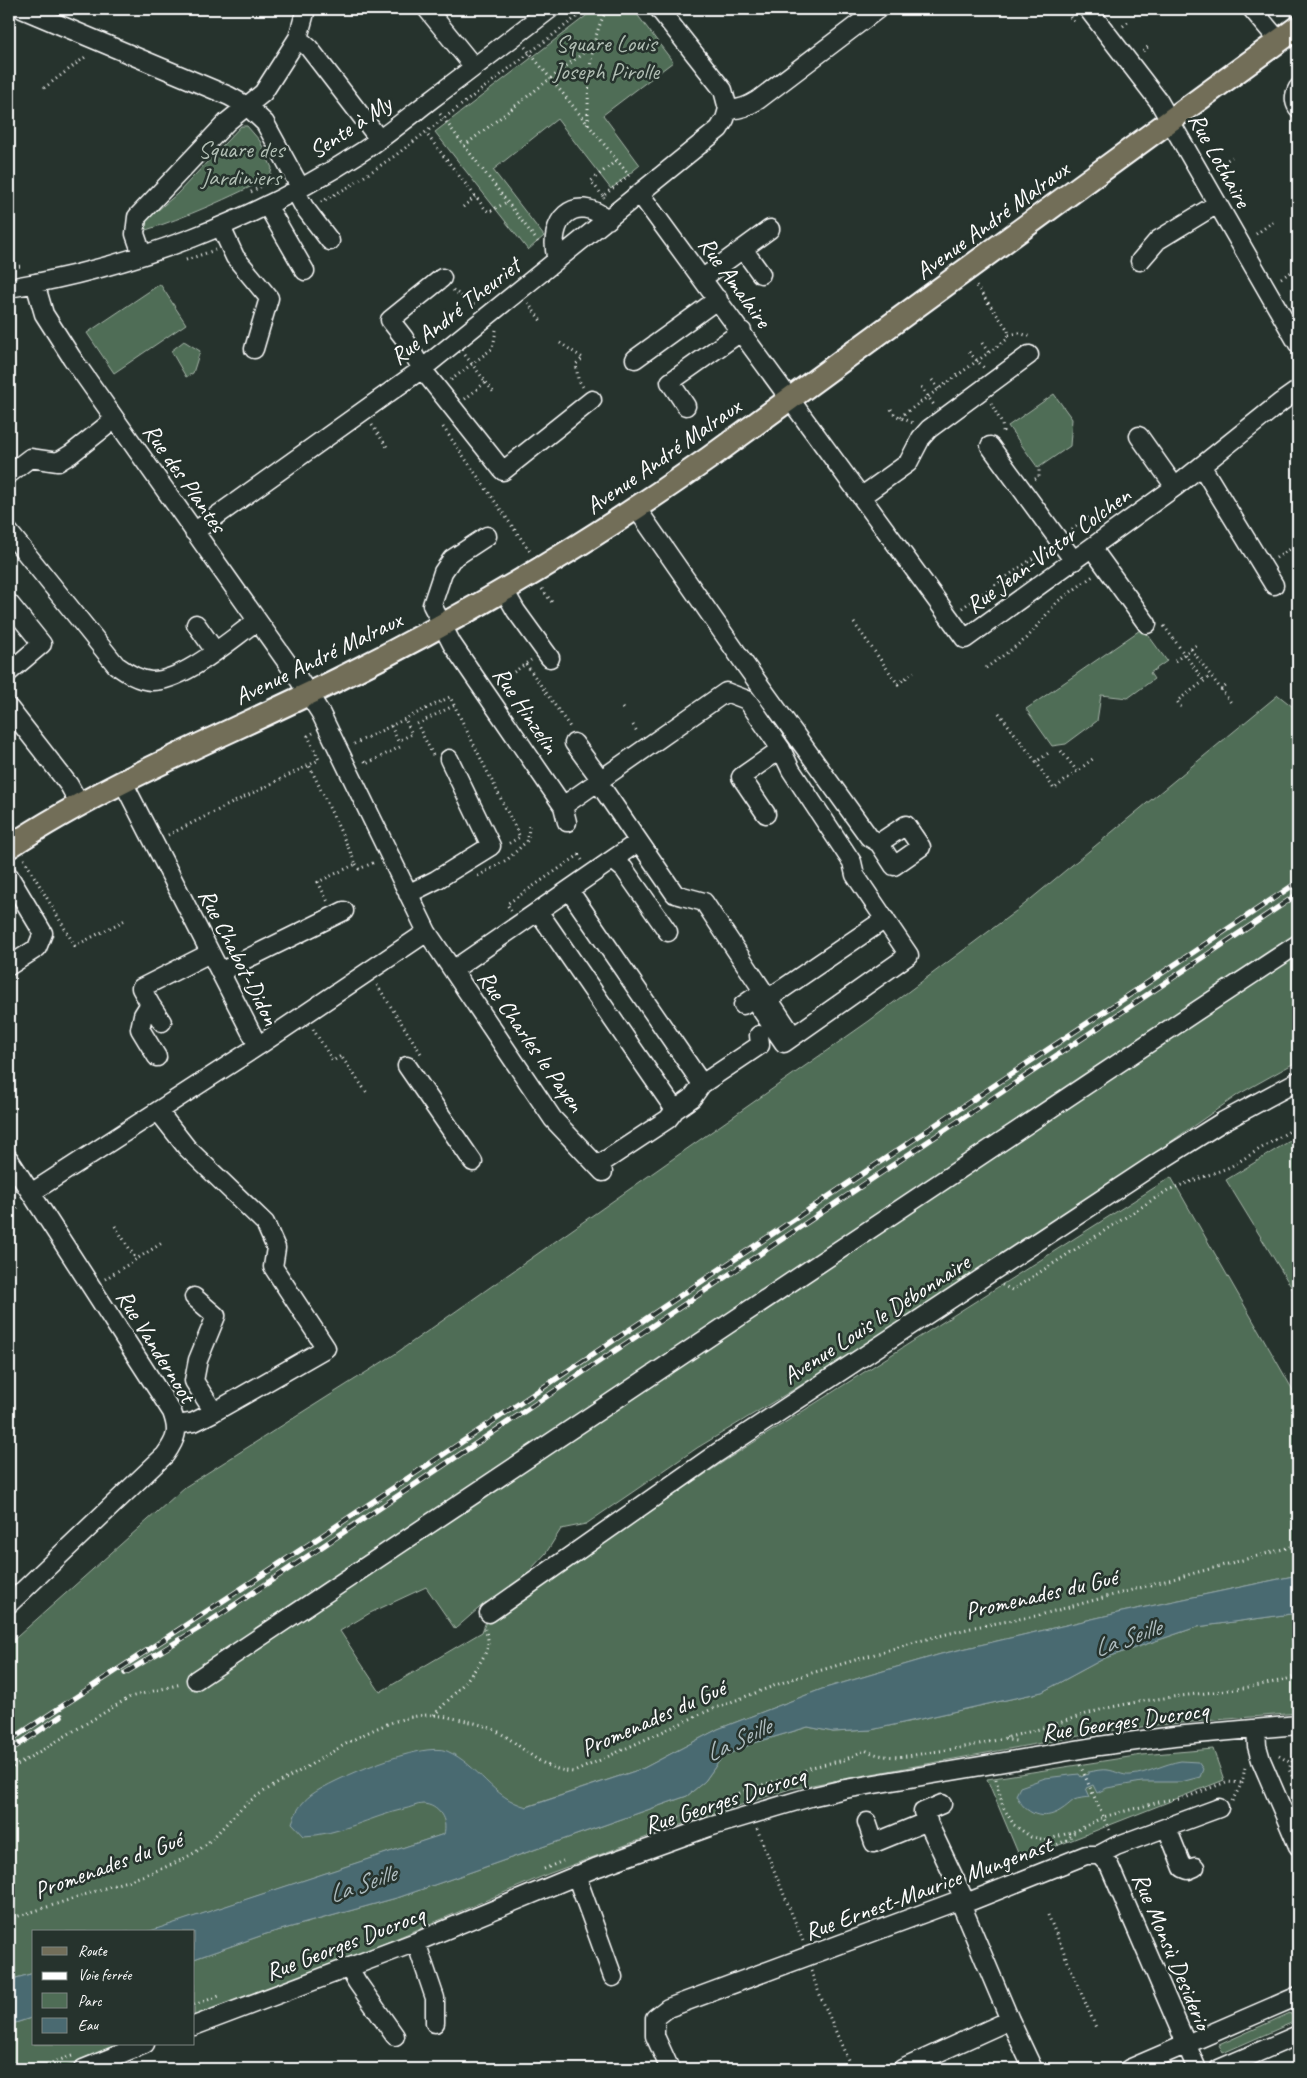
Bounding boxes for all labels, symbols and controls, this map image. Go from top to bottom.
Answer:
park label: Square Louis Joseph Pirolle [552,28,661,86]
street label: Sente à My [303,88,398,165]
street label: Rue Lothaire [1182,107,1259,215]
park label: Square des Jardiniers [198,134,287,192]
street label: Avenue André Malraux [909,153,1076,286]
street label: Rue Amalaire [692,231,779,335]
street label: Rue André Theuriet [384,249,529,371]
street label: Avenue André Malraux [580,390,748,521]
street label: Rue des Plantes [136,418,235,540]
street label: Rue Jean-Victor Colchen [960,479,1137,620]
street label: Avenue André Malraux [229,604,408,712]
street label: Rue Hinzelin [486,661,567,760]
street label: Rue Chabot-Didon [192,884,286,1030]
street label: Rue Charles le Payen [471,964,592,1119]
street label: Avenue Louis le Débonnaire [777,1246,977,1391]
street label: Rue Vandernoot [109,1284,204,1410]
street label: Promenades du Gué [962,1561,1124,1626]
water label: La Seille [1089,1610,1169,1664]
street label: Promenades du Gué [576,1671,734,1763]
street label: Rue Georges Ducrocq [1040,1694,1212,1748]
water label: La Seille [700,1709,780,1769]
street label: Rue Georges Ducrocq [640,1759,811,1840]
street label: Promenades du Gué [30,1823,190,1906]
street label: Rue Ernest-Maurice Mungenast [800,1829,1058,1947]
water label: La Seille [324,1856,404,1910]
street label: Rue Monsù Desiderio [1125,1868,1220,2036]
street label: Rue Georges Ducrocq [261,1898,431,1987]
legend [32,1930,195,2046]
text: Route [78,1942,108,1961]
text: Voie ferrée [78,1966,132,1985]
text: Parc [78,1992,102,2011]
text: Eau [78,2016,99,2035]

